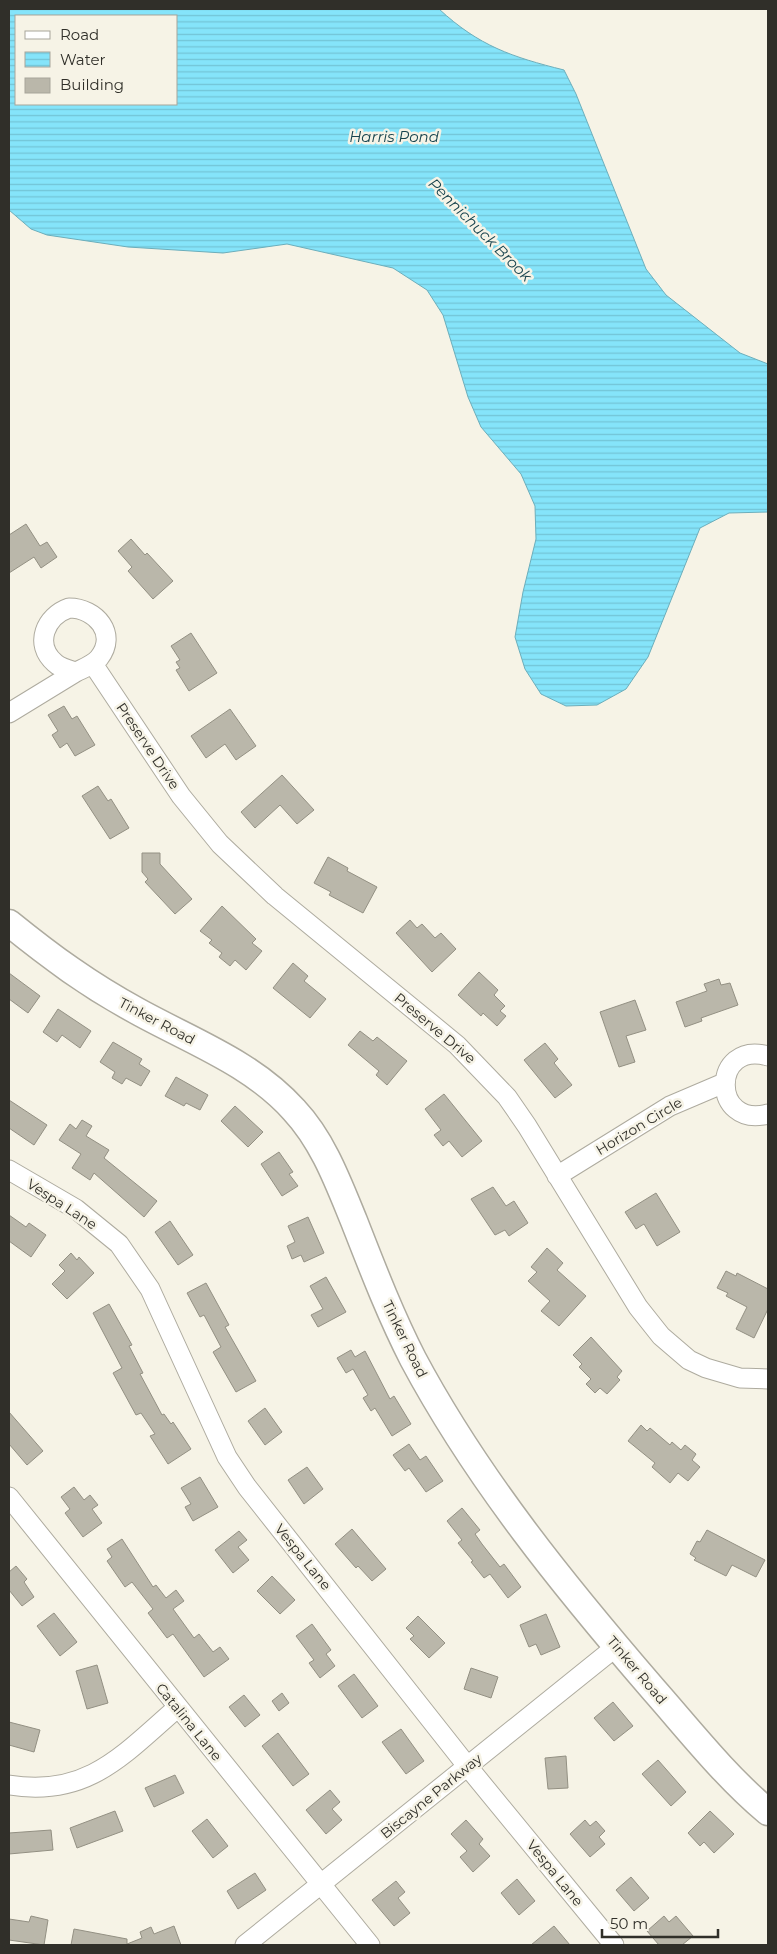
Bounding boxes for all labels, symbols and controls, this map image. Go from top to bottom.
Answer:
legend [15,15,178,105]
text: Road [60,25,99,44]
text: Water [60,50,106,69]
text: Building [60,75,124,94]
water label: Harris Pond [349,127,440,146]
water label: Pennichuck Brook [425,174,537,286]
street label: Preserve Drive [112,699,184,793]
street label: Preserve Drive [391,989,479,1067]
street label: Tinker Road [116,993,198,1049]
street label: Horizon Circle [593,1093,685,1159]
street label: Vespa Lane [24,1175,100,1233]
street label: Tinker Road [379,1297,431,1381]
street label: Vespa Lane [271,1520,335,1594]
street label: Tinker Road [603,1632,671,1708]
street label: Catalina Lane [152,1679,226,1765]
street label: Biscayne Parkway [377,1749,486,1842]
street label: Vespa Lane [523,1836,587,1910]
scale bar [602,1906,718,1938]
text: 50 m [610,1914,648,1933]

